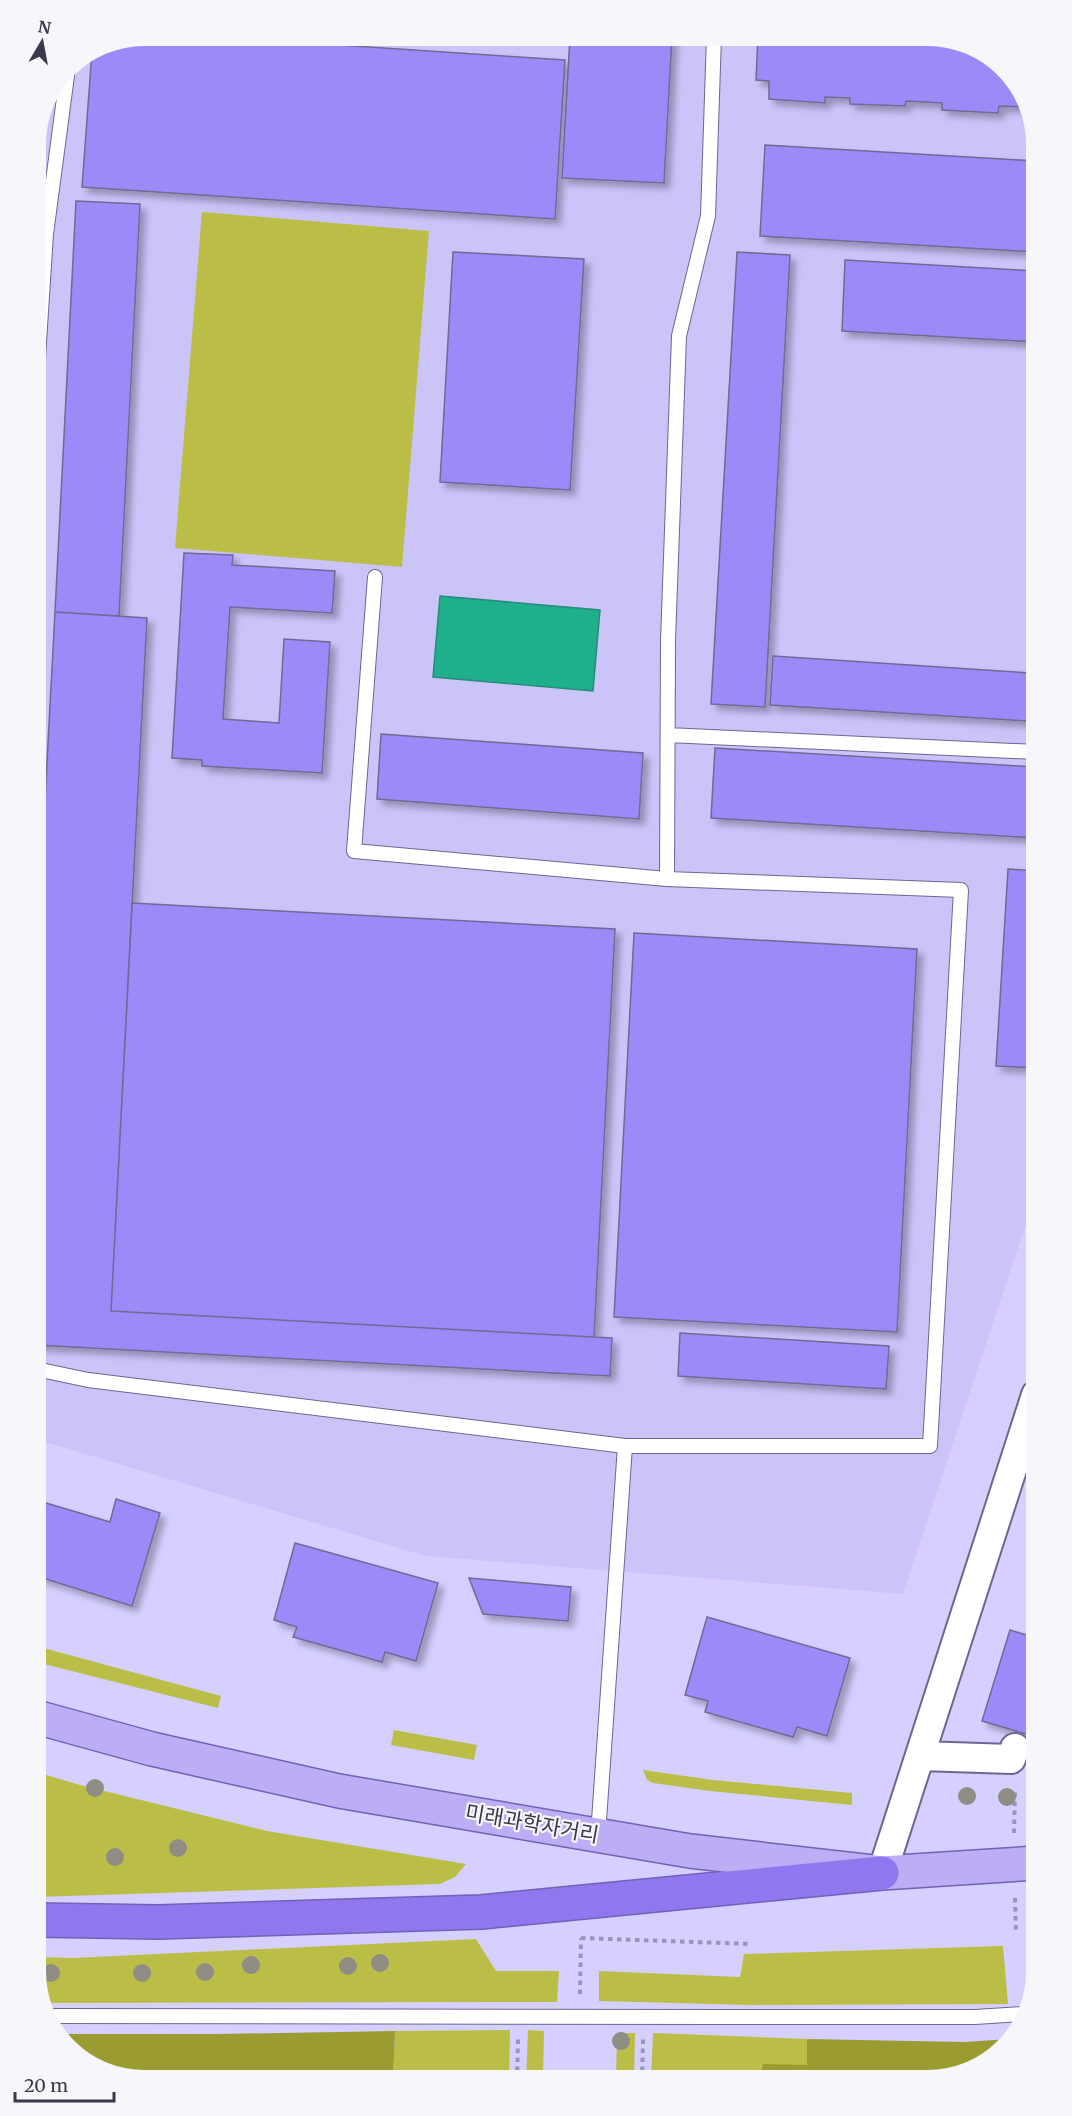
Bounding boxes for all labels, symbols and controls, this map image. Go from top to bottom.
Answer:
north arrow [12,12,72,72]
text: N [37,16,53,38]
street label: 미래과학자거리 [463,1798,601,1849]
scale bar [15,2065,114,2103]
text: 20 m [24,2074,68,2097]

